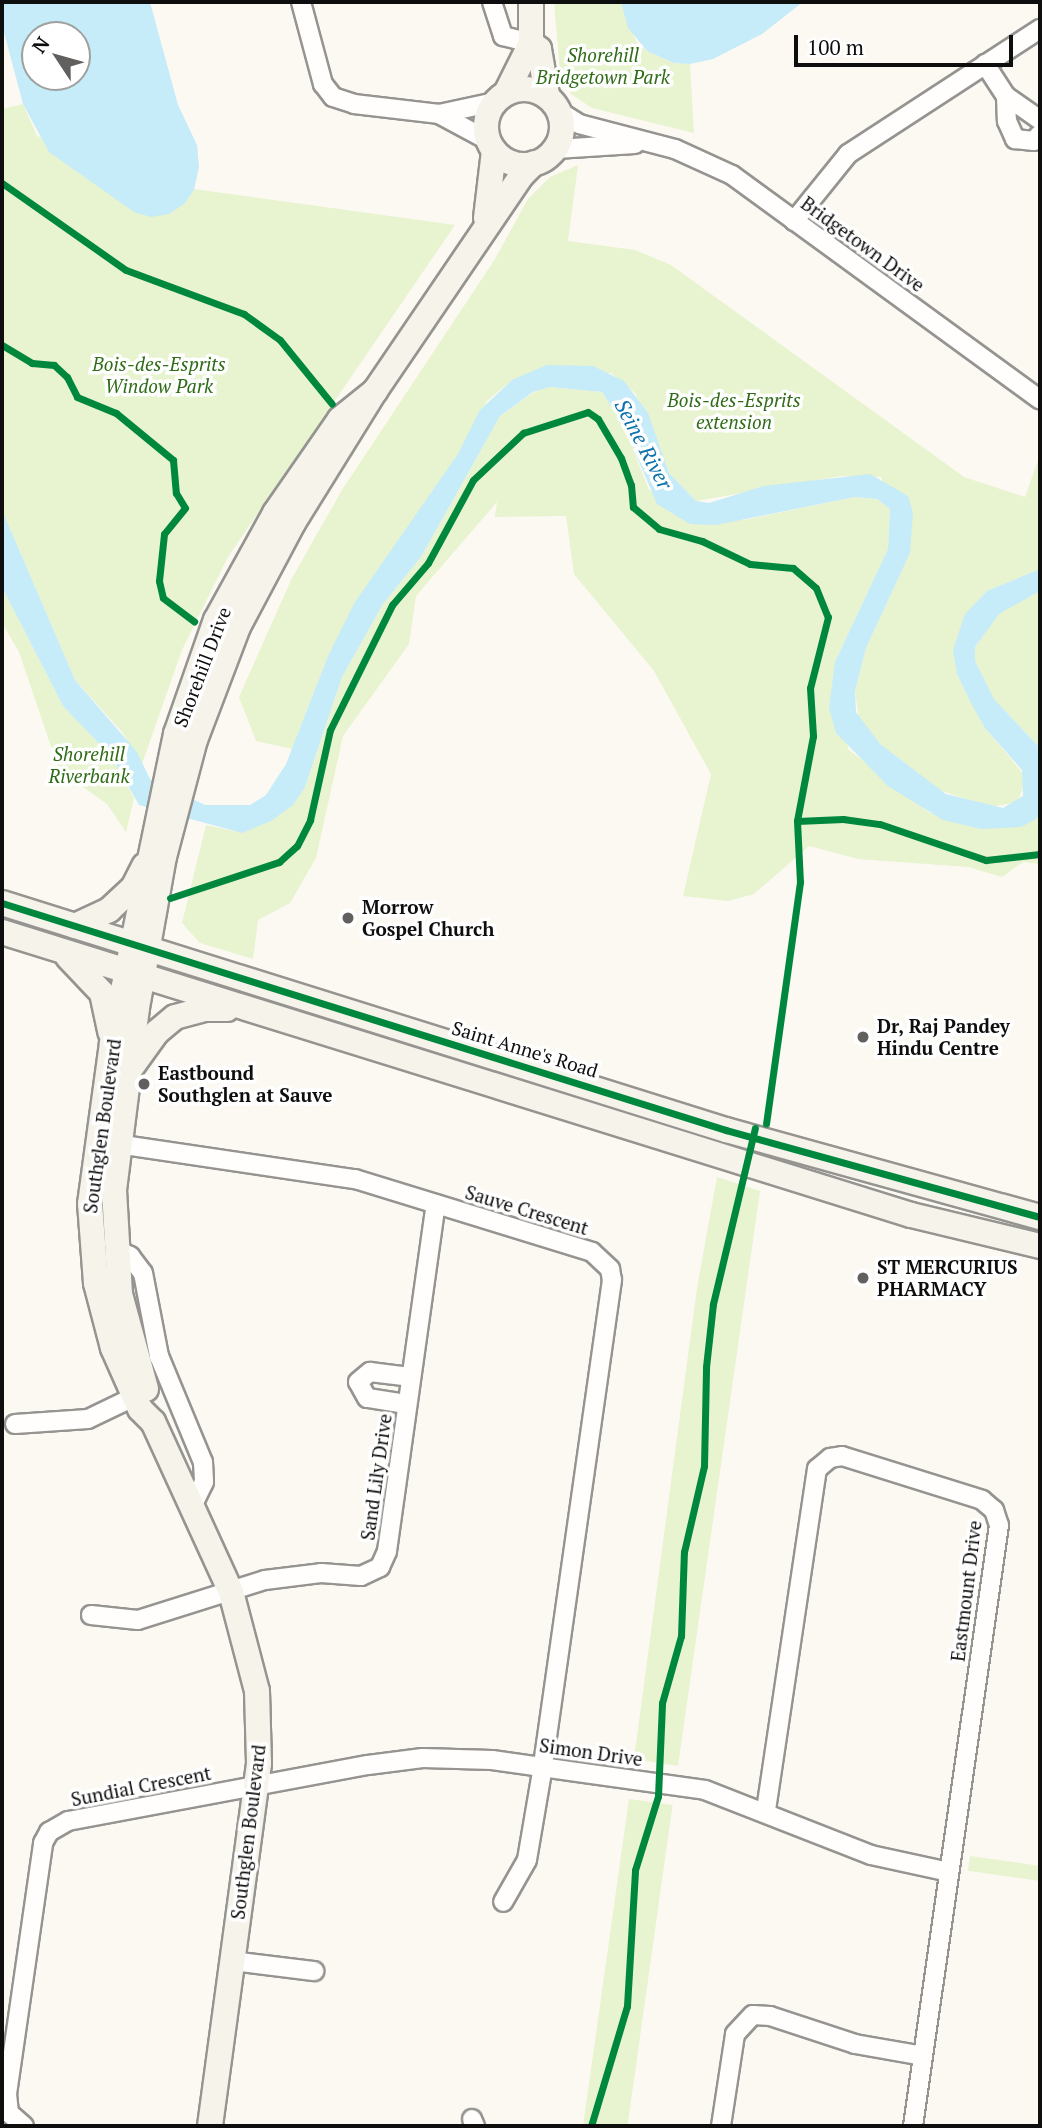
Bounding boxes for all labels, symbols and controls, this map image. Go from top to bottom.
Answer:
north arrow [21,21,91,91]
scale bar [797,21,1016,65]
text: N [26,31,55,58]
text: 100 m [807,33,864,61]
park label: Shorehill Bridgetown Park [536,44,670,88]
street label: Bridgetown Drive [797,192,929,296]
park label: Bois-des-Esprits Window Park [92,353,226,397]
park label: Bois-des-Esprits extension [667,389,801,433]
water label: Seine River [610,395,678,493]
street label: Shorehill Drive [169,604,235,730]
park label: Shorehill Riverbank [48,743,130,787]
place label: Morrow Gospel Church [362,896,494,940]
marker: Morrow Gospel Church [340,910,356,926]
place label: Dr, Raj Pandey Hindu Centre [877,1015,1010,1059]
street label: Saint Anne's Road [449,1016,601,1082]
marker: Dr, Raj Pandey Hindu Centre [855,1029,871,1045]
street label: Southglen Boulevard [78,1037,126,1215]
place label: Eastbound Southglen at Sauve [158,1062,332,1106]
marker: Eastbound Southglen at Sauve [136,1076,152,1092]
street label: Sauve Crescent [463,1180,591,1240]
place label: ST MERCURIUS PHARMACY [877,1256,1018,1300]
marker: ST MERCURIUS PHARMACY [855,1270,871,1286]
street label: Sand Lily Drive [356,1412,396,1542]
street label: Eastmount Drive [946,1519,986,1663]
street label: Simon Drive [538,1733,644,1771]
street label: Southglen Boulevard [226,1743,270,1921]
street label: Sundial Crescent [69,1761,213,1811]

